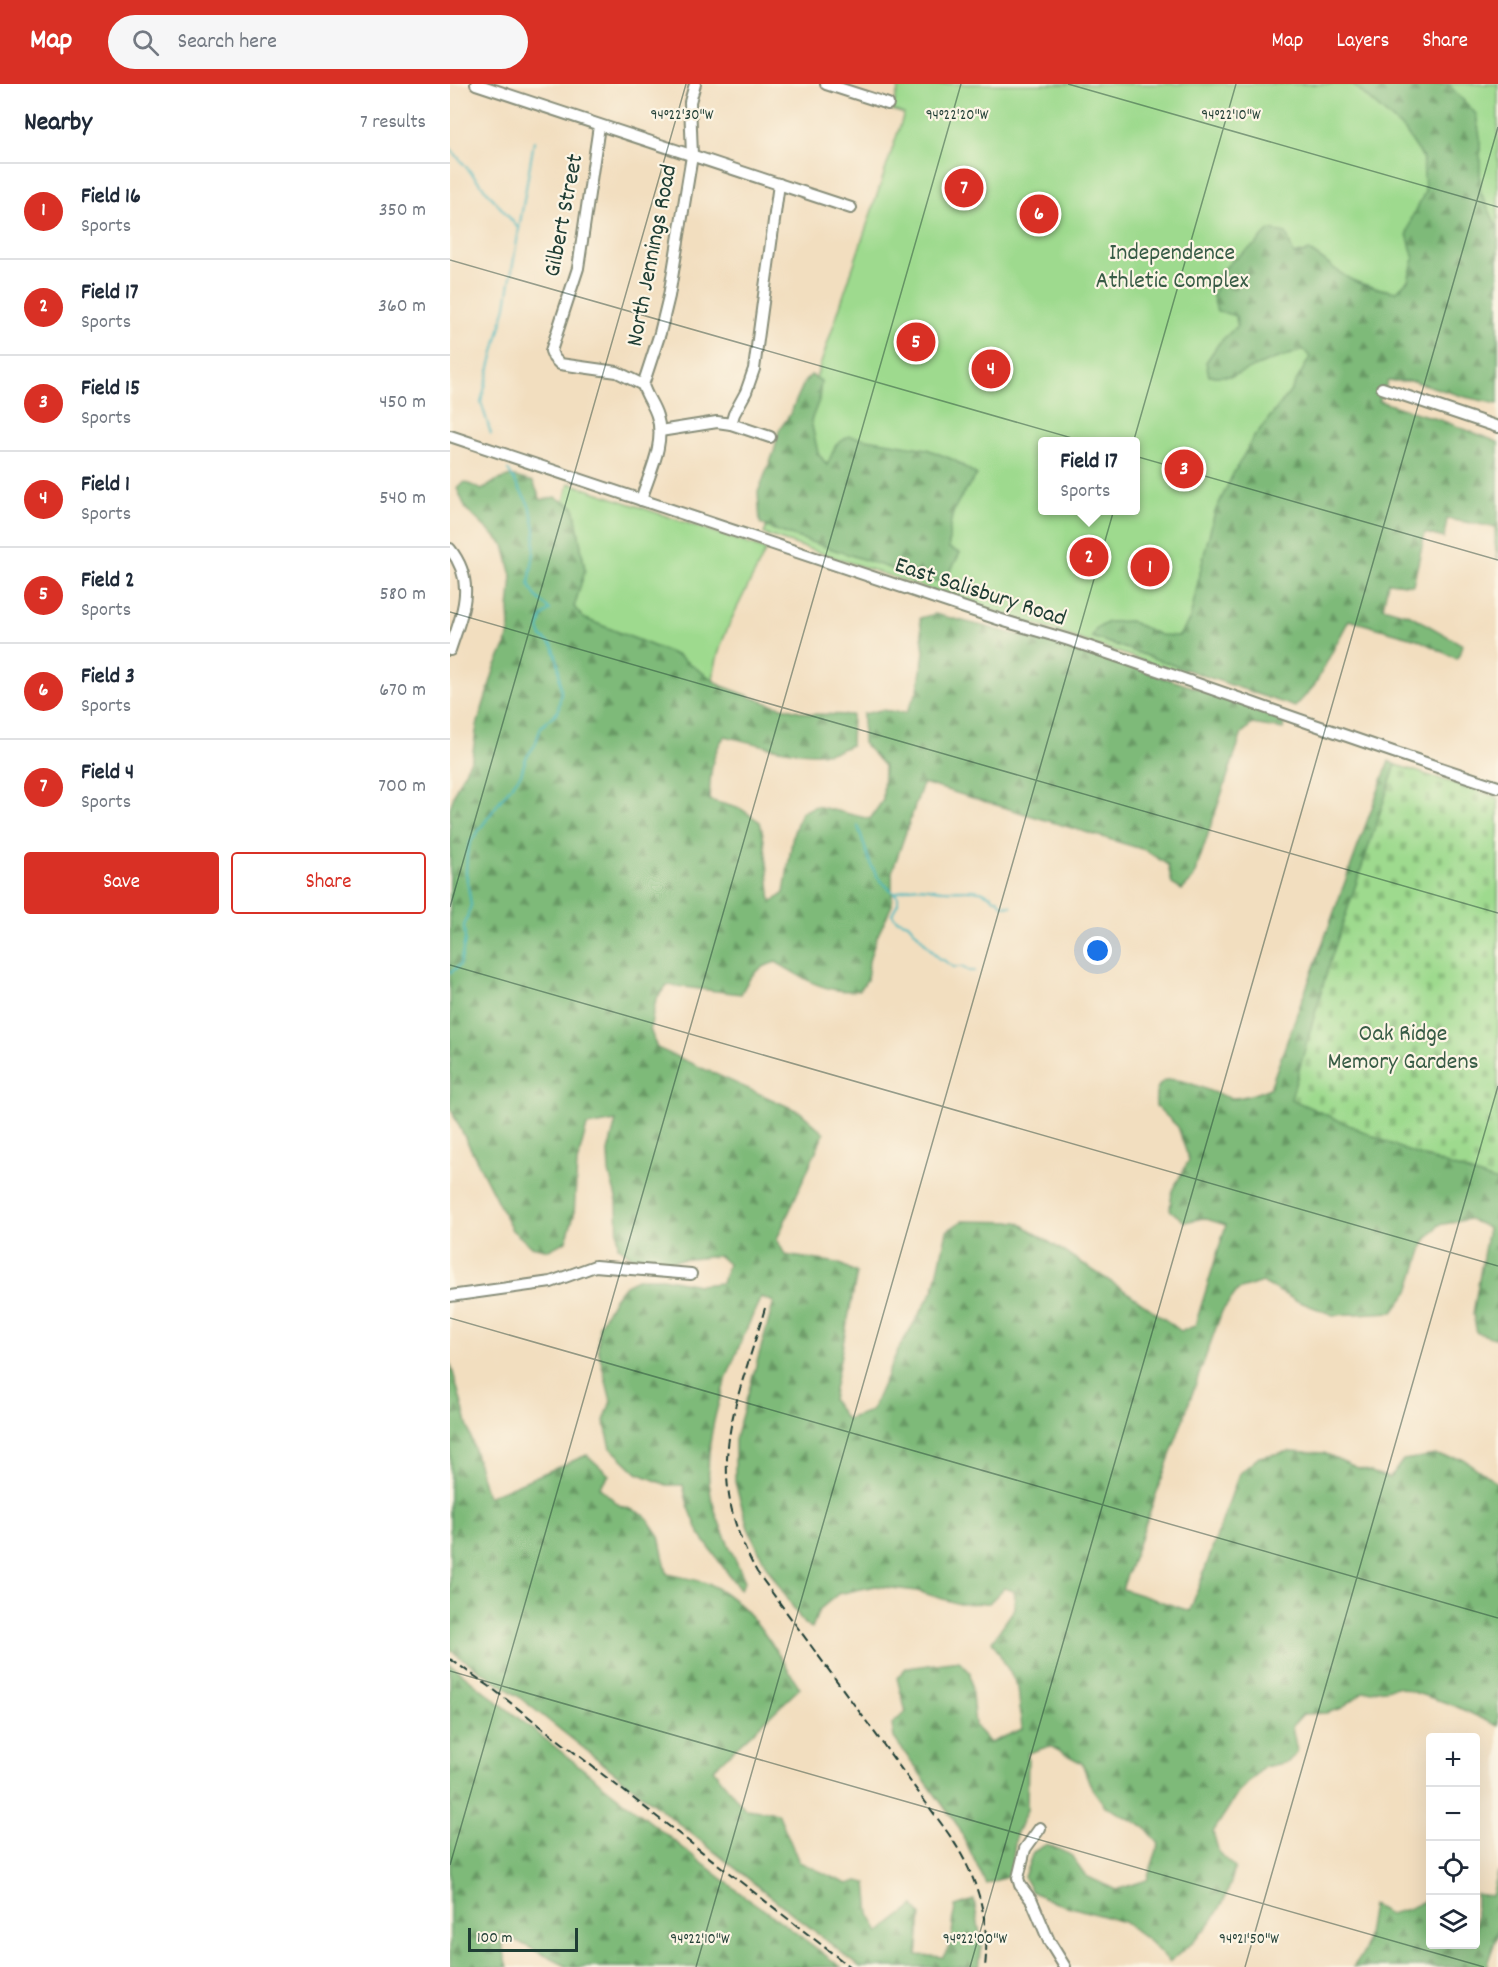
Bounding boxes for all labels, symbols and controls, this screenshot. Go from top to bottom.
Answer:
search box [108,15,528,69]
text: Map [30,22,72,62]
icon: search [129,26,162,59]
text: Search here [177,27,277,58]
text: Map [1272,27,1303,57]
text: Layers [1336,27,1389,57]
text: Share [1422,27,1468,57]
text: Nearby [24,105,92,142]
text: 94°22'30"W [651,105,714,127]
text: 94°22'20"W [926,105,989,127]
text: 94°22'10"W [1201,105,1261,127]
text: 7 results [360,109,426,137]
street label: Gilbert Street [536,151,594,280]
street label: North Jennings Road [619,162,687,349]
pin: 7 [944,166,984,210]
text: Field 16 [81,182,141,213]
pin: 6 [1020,192,1058,236]
text: 1 [41,197,46,225]
text: 350 m [379,197,426,225]
text: Sports [81,213,131,241]
park label: Independence Athletic Complex [1096,237,1249,299]
text: Field 17 [81,278,138,309]
text: 2 [39,293,48,321]
text: 360 m [378,293,426,321]
text: Sports [81,309,131,337]
pin: 5 [896,320,936,364]
pin: 4 [972,346,1010,392]
text: Field 15 [81,374,140,405]
text: 3 [39,389,48,417]
text: 450 m [379,389,426,417]
text: Sports [81,405,131,433]
popup [1038,437,1140,515]
pin: 3 [1164,446,1204,492]
text: Field 17 [1060,447,1118,478]
text: Field 1 [81,470,130,501]
text: Sports [1060,478,1110,506]
text: 4 [39,485,48,513]
text: 540 m [379,485,426,513]
text: Sports [81,501,131,529]
pin: 2 [1070,534,1108,580]
pin: 1 [1130,544,1170,590]
street label: East Salisbury Road [890,549,1070,637]
text: Field 2 [81,566,135,597]
text: 5 [39,581,48,609]
text: 580 m [380,581,426,609]
text: Sports [81,597,131,625]
text: Field 3 [81,662,135,693]
text: 6 [39,677,48,705]
text: 670 m [379,677,426,705]
text: Sports [81,693,131,721]
text: Field 4 [81,758,134,789]
text: 7 [40,773,47,801]
text: 700 m [378,773,426,801]
text: Sports [81,789,131,817]
button: Save [24,852,219,914]
button: Share [231,852,426,914]
your location [1083,936,1112,965]
park label: Oak Ridge Memory Gardens [1327,1018,1479,1080]
map controls [1426,1733,1480,1949]
button: + [1426,1733,1480,1787]
button: − [1426,1787,1480,1841]
button: locate [1426,1841,1480,1895]
button: layers [1426,1895,1480,1949]
scale bar [468,1925,578,1952]
text: 100 m [477,1927,513,1950]
text: 94°22'10"W [670,1929,730,1951]
text: 94°22'00"W [943,1929,1008,1951]
text: 94°21'50"W [1219,1929,1279,1951]

